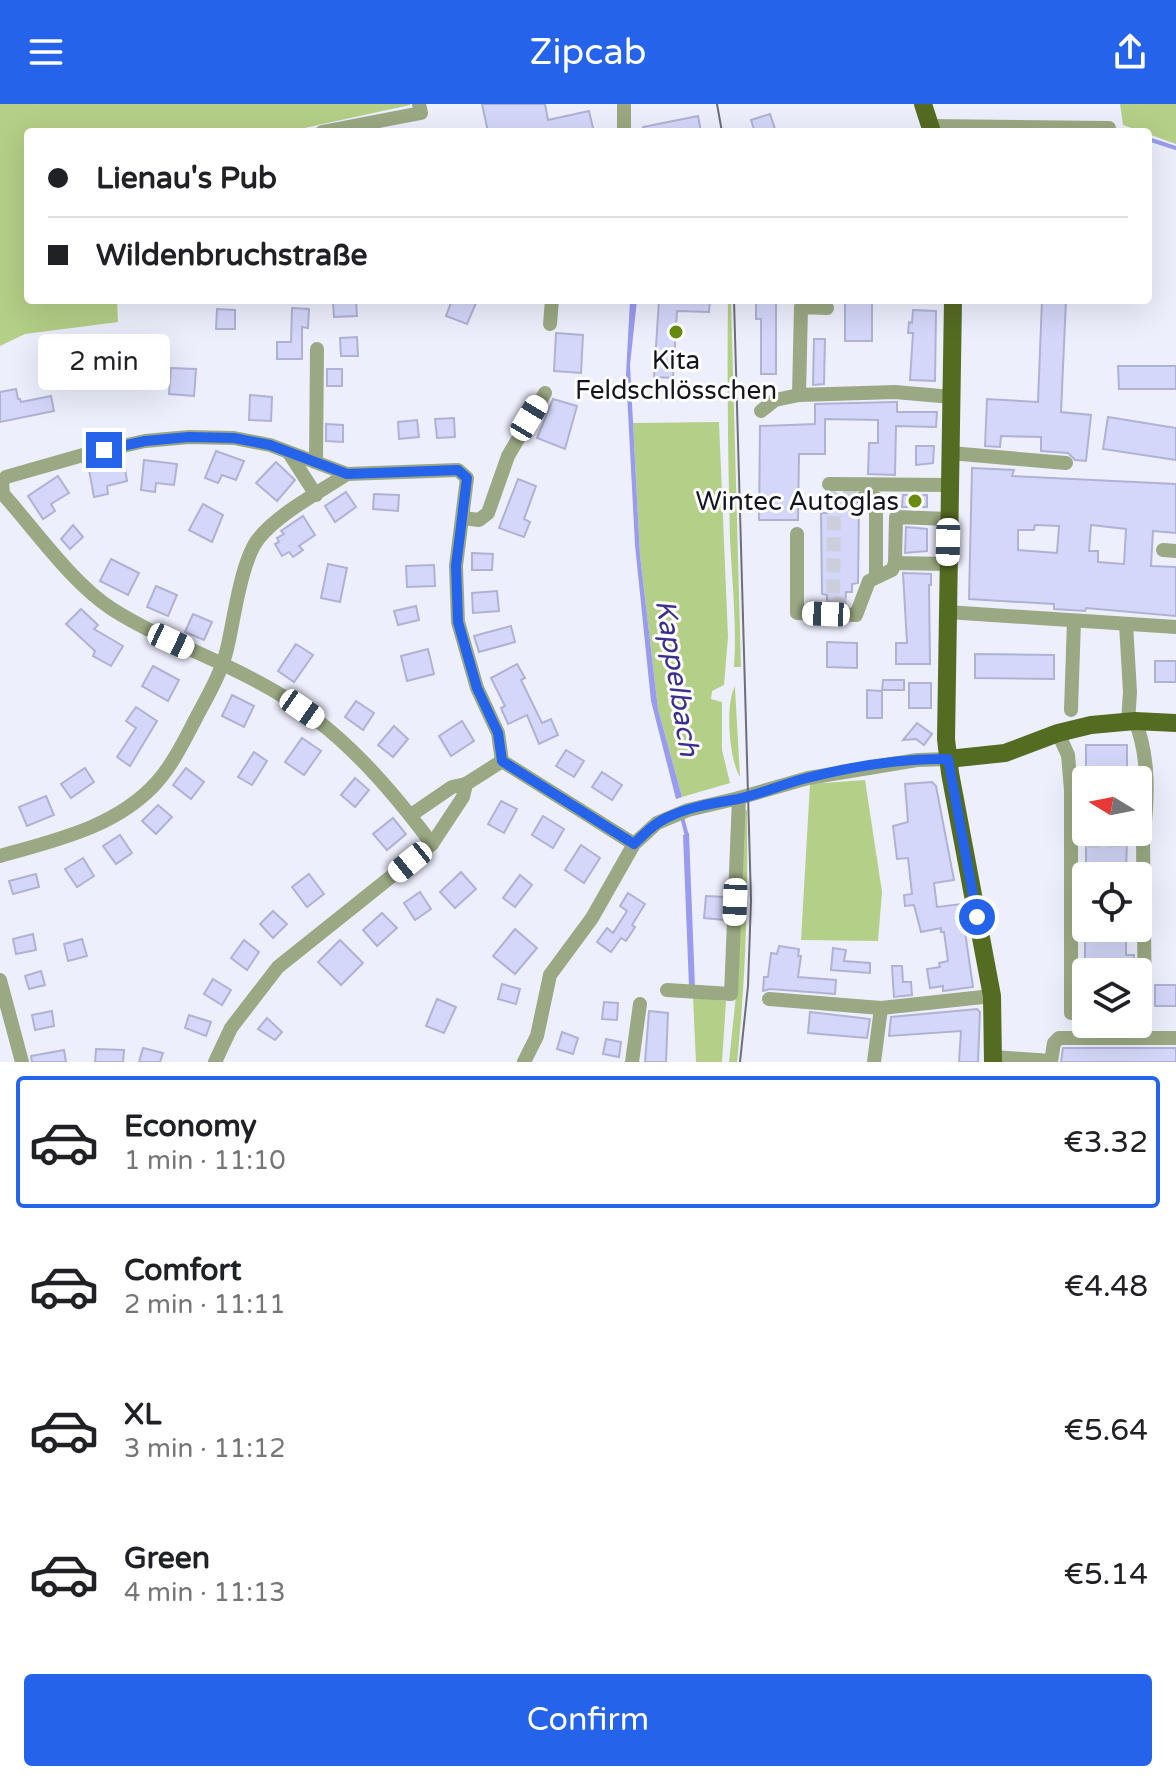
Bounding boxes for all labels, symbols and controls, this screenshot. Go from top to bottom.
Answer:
icon: menu [24,30,68,74]
icon: share [1108,30,1152,74]
text: Zipcab [530,31,646,74]
text: Lienau's Pub [96,160,277,197]
text: Wildenbruchstraße [96,237,367,274]
marker: Kita Feldschlösschen [667,323,685,341]
callout: 2 min [38,334,170,390]
place label: Kita Feldschlösschen [575,345,777,406]
text: 2 min [69,346,139,377]
car [506,391,552,445]
route end [86,432,122,468]
place label: Wintec Autoglas [695,486,899,517]
marker: Wintec Autoglas [906,492,924,510]
car [936,518,960,566]
water label: Kappelbach [648,597,706,760]
car [802,601,850,627]
car [144,620,198,662]
car [275,685,329,733]
north arrow [1072,766,1152,846]
map controls [1072,766,1152,1038]
car [384,838,436,886]
button: locate [1072,862,1152,942]
car [722,878,748,926]
route start [959,899,995,935]
button: layers [1072,958,1152,1038]
icon: car [28,1106,100,1178]
text: Economy [124,1108,257,1145]
text: €3.32 [1063,1124,1148,1161]
text: 1 min · 11:10 [124,1145,286,1176]
icon: car [28,1250,100,1322]
text: Comfort [124,1252,242,1289]
text: €4.48 [1064,1268,1148,1305]
text: 2 min · 11:11 [124,1289,286,1320]
icon: car [28,1394,100,1466]
text: XL [124,1396,161,1433]
text: €5.64 [1064,1412,1148,1449]
text: 3 min · 11:12 [124,1433,286,1464]
icon: car [28,1538,100,1610]
text: Green [124,1540,210,1577]
text: €5.14 [1064,1556,1148,1593]
text: 4 min · 11:13 [124,1577,286,1608]
button: Confirm [24,1674,1152,1766]

